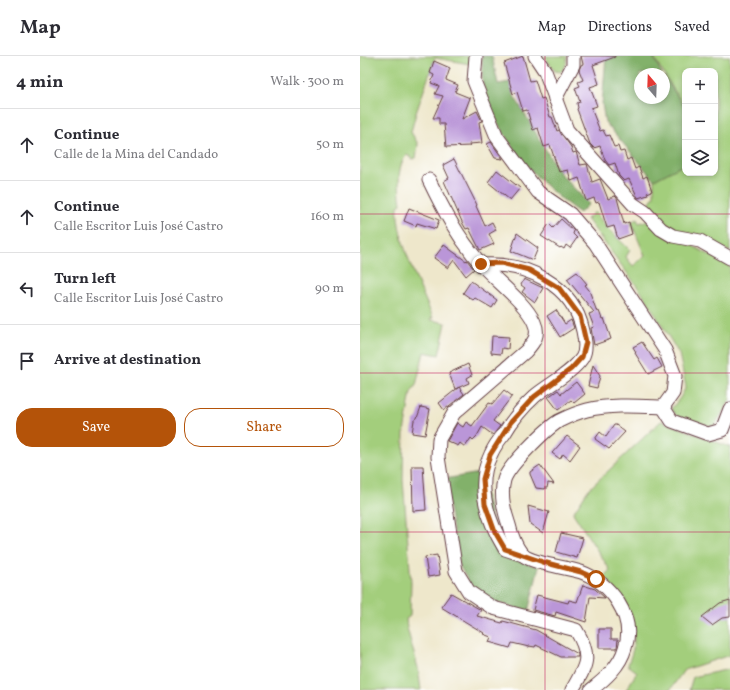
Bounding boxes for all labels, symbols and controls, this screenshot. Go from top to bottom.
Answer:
text: Map [20,15,61,41]
text: Map [538,18,566,37]
text: Directions [588,18,652,37]
text: Saved [674,18,710,37]
north arrow [634,68,670,104]
map controls [682,68,718,176]
button: + [682,68,718,104]
text: 4 min [16,71,63,94]
text: Walk · 300 m [270,73,344,91]
button: − [682,104,718,140]
text: Continue [54,125,119,146]
icon: ahead [16,134,38,156]
text: 50 m [316,136,344,154]
button: layers [682,140,718,176]
text: Calle de la Mina del Candado [54,146,218,164]
text: Continue [54,197,119,218]
icon: ahead [16,206,38,228]
text: 160 m [310,208,344,226]
text: Calle Escritor Luis José Castro [54,218,223,236]
route end [472,255,490,273]
text: Turn left [54,269,116,290]
icon: left [16,278,38,300]
text: 90 m [315,280,344,298]
text: Calle Escritor Luis José Castro [54,290,223,308]
icon: arrive [16,350,38,372]
text: Arrive at destination [54,350,201,371]
button: Save [16,408,176,447]
button: Share [184,408,344,447]
route start [587,570,605,588]

